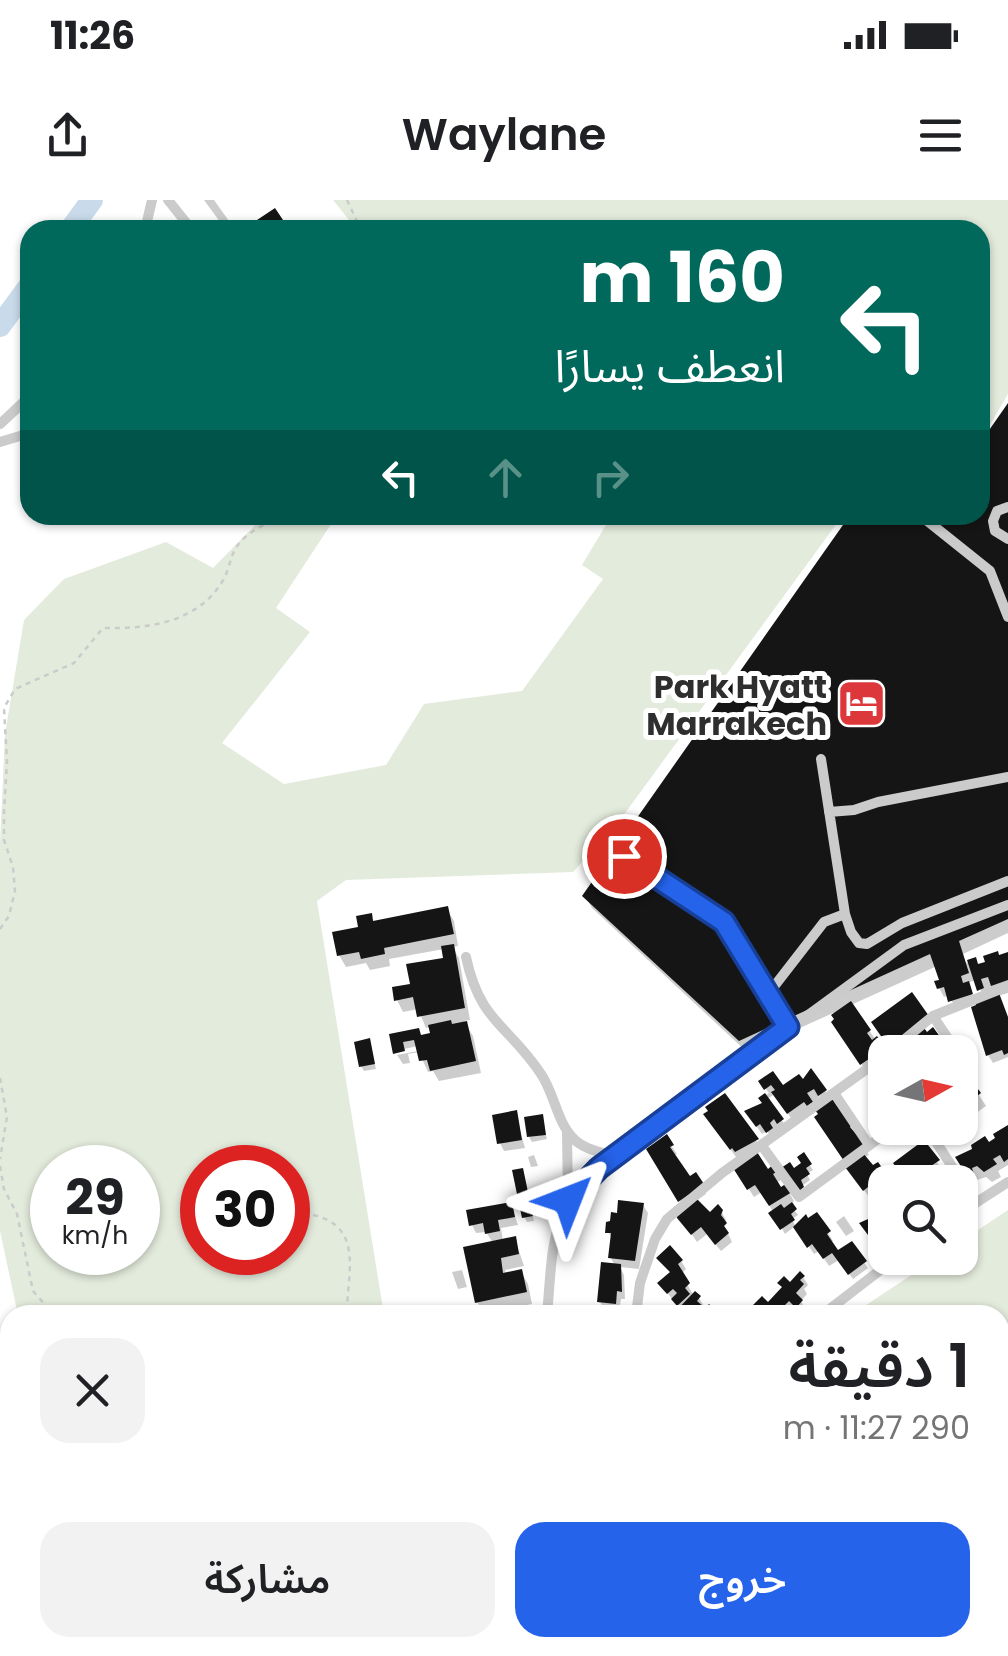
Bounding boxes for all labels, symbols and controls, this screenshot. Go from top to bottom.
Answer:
text: 11:26 [50,9,135,62]
text: Waylane [402,103,606,166]
icon: share [40,108,95,163]
icon: menu [913,108,968,163]
text: 160 m [579,228,785,327]
icon: left [820,260,950,390]
text: انعطف يسارًا [554,335,785,398]
icon: left [373,450,428,505]
icon: ahead [478,450,533,505]
icon: right [583,450,638,505]
place label: Park Hyatt Marrakech [646,664,827,746]
hotel icon: Park Hyatt Marrakech [836,678,888,730]
pin [582,814,667,899]
icon: arrive [597,829,652,884]
north arrow [868,1035,978,1145]
map controls [868,1035,978,1275]
speed limit sign: 30 [180,1145,310,1275]
position arrow [516,1148,620,1252]
text: 29 [65,1162,125,1233]
button: search [868,1165,978,1275]
text: km/h [62,1218,128,1253]
text: 1 دقيقة [788,1324,970,1408]
button: close [40,1338,145,1443]
text: 290 m · 11:27 [783,1405,970,1450]
button: مشاركة [40,1522,495,1637]
button: خروج [515,1522,970,1637]

